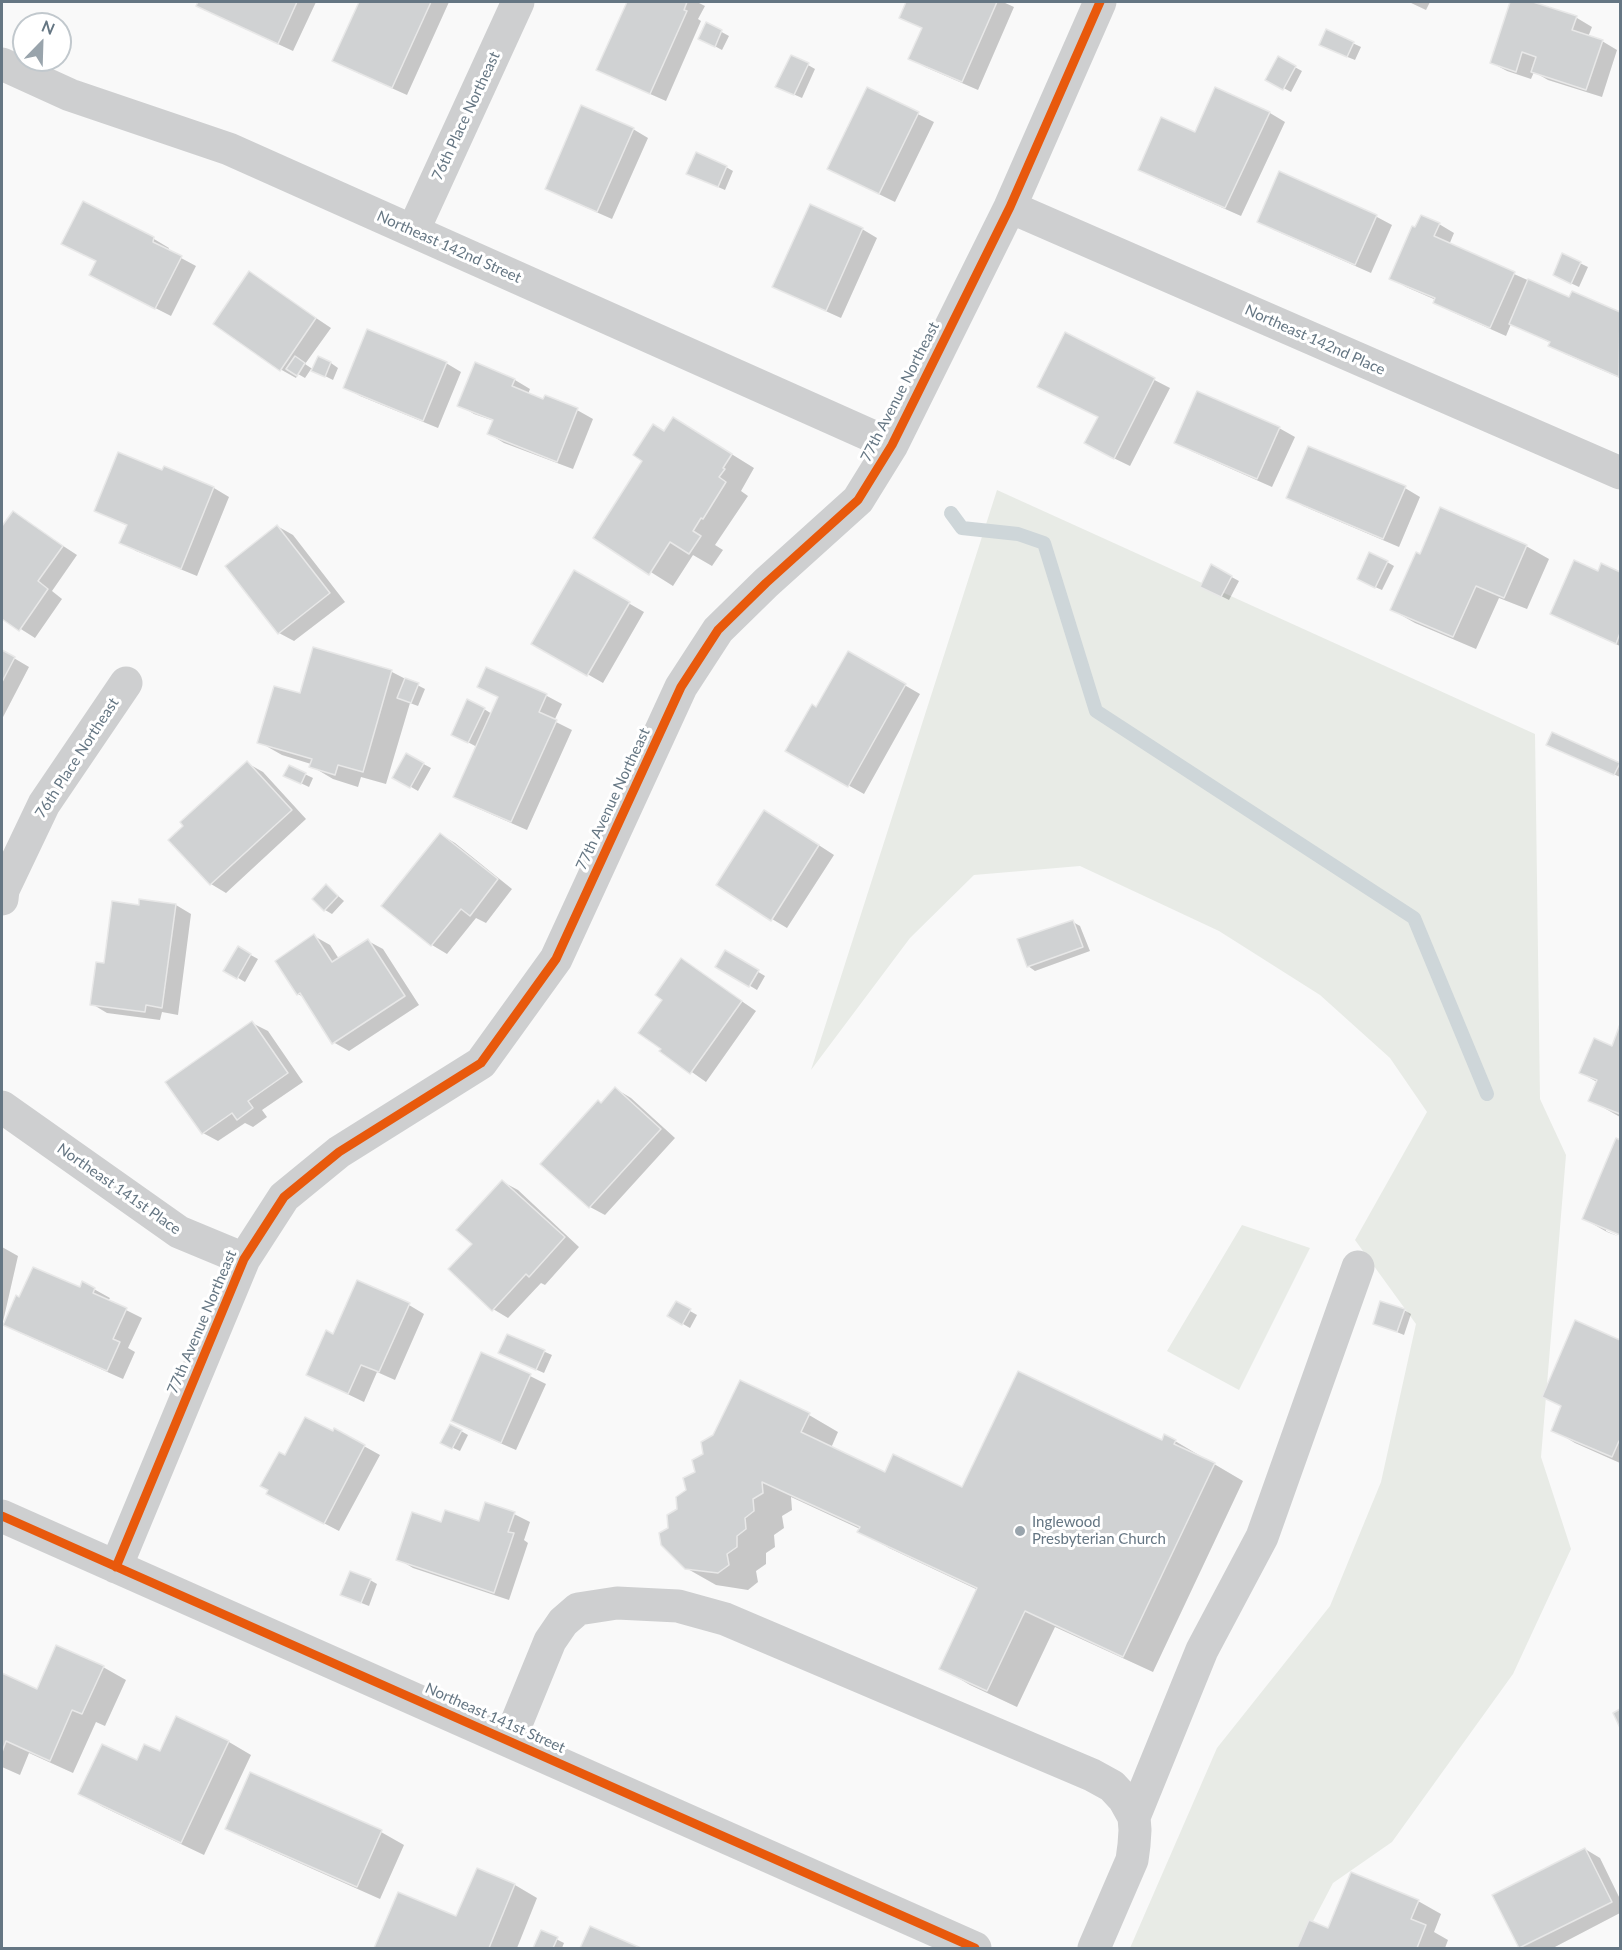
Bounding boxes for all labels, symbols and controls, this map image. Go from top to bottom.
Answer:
north arrow [12,12,72,72]
text: N [39,16,58,38]
street label: 76th Place Northeast [428,49,504,183]
street label: Northeast 142nd Street [374,207,524,287]
street label: Northeast 142nd Place [1242,301,1388,379]
street label: 77th Avenue Northeast [857,319,943,465]
street label: 76th Place Northeast [31,694,123,822]
street label: 77th Avenue Northeast [572,725,654,873]
street label: Northeast 141st Place [54,1140,184,1238]
street label: 77th Avenue Northeast [163,1247,241,1397]
place label: Inglewood Presbyterian Church [1032,1513,1166,1548]
marker: Inglewood Presbyterian Church [1013,1524,1027,1538]
street label: Northeast 141st Street [422,1679,568,1757]

